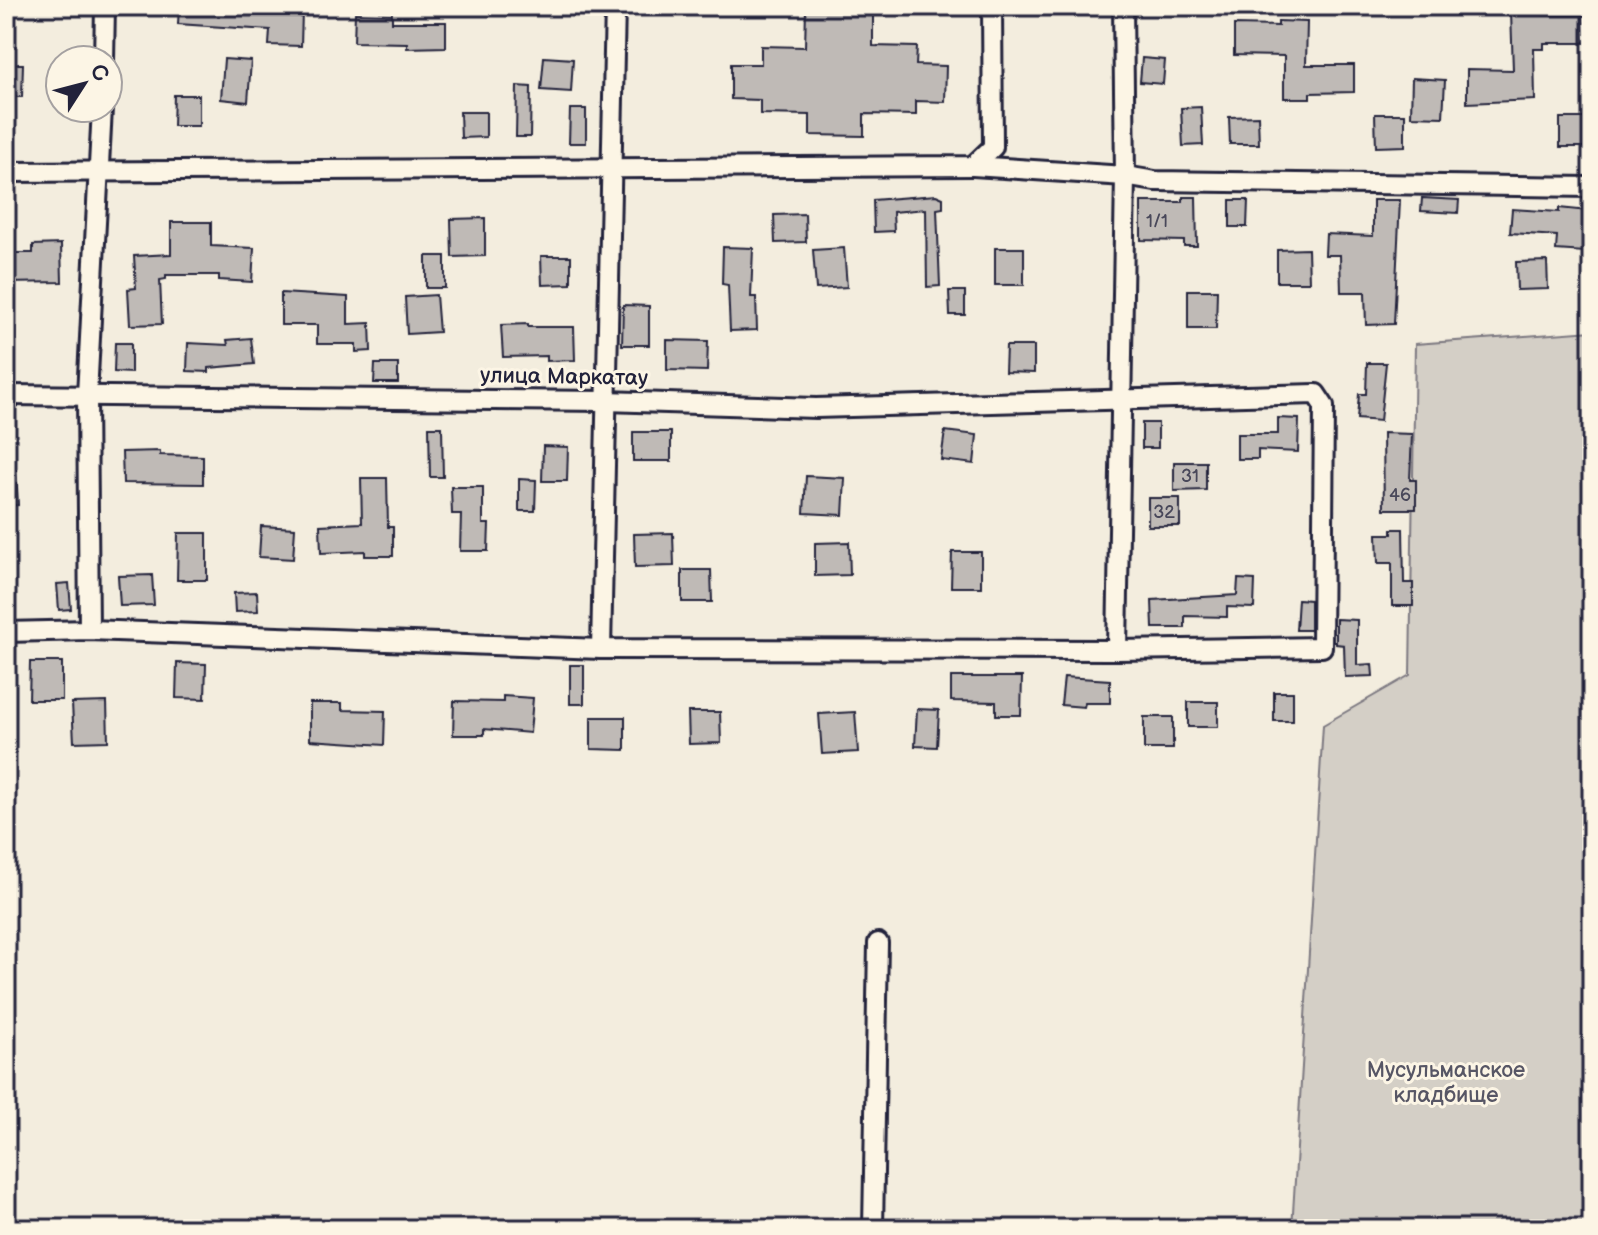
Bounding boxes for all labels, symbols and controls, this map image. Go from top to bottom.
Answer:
north arrow [44,44,124,124]
text: С [84,59,114,87]
house number: 1/1 [1146,211,1168,232]
street label: улица Маркатау [480,362,648,392]
house number: 31 [1181,466,1199,487]
house number: 46 [1389,485,1411,506]
house number: 32 [1153,502,1175,523]
park label: Мусульманское кладбище [1367,1057,1525,1109]

